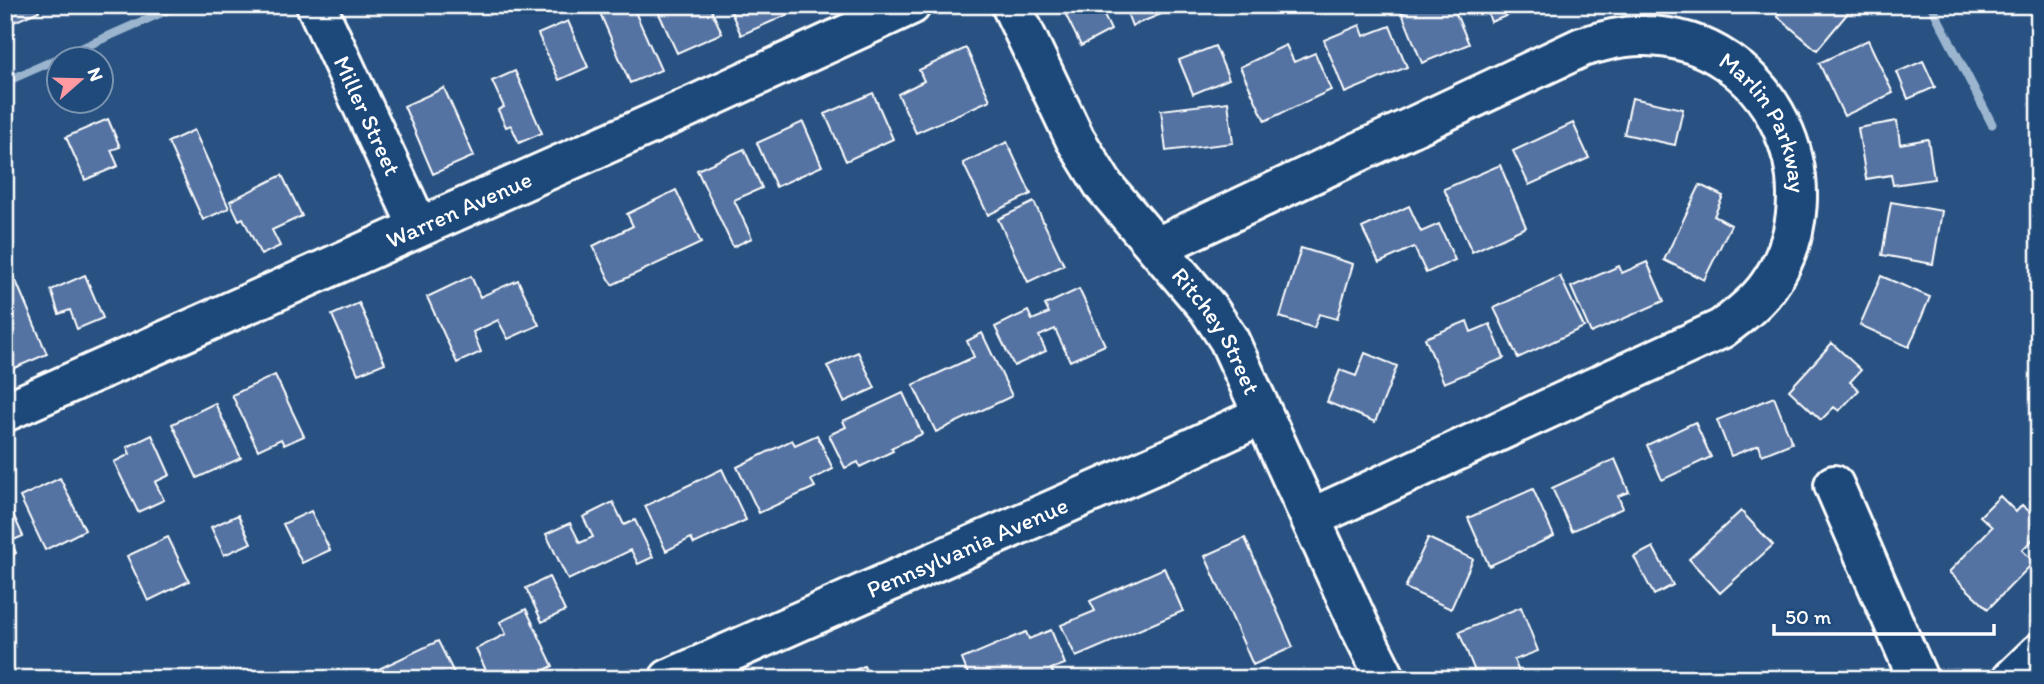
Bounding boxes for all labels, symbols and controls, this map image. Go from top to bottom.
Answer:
street label: Marlin Parkway [1714,45,1812,193]
north arrow [46,46,116,116]
street label: Miller Street [327,51,408,180]
text: N [83,64,109,84]
street label: Warren Avenue [381,164,536,254]
street label: Ritchey Street [1166,261,1267,399]
street label: Pennsylvania Avenue [862,490,1072,604]
scale bar [1774,593,1995,637]
text: 50 m [1785,604,1832,629]

